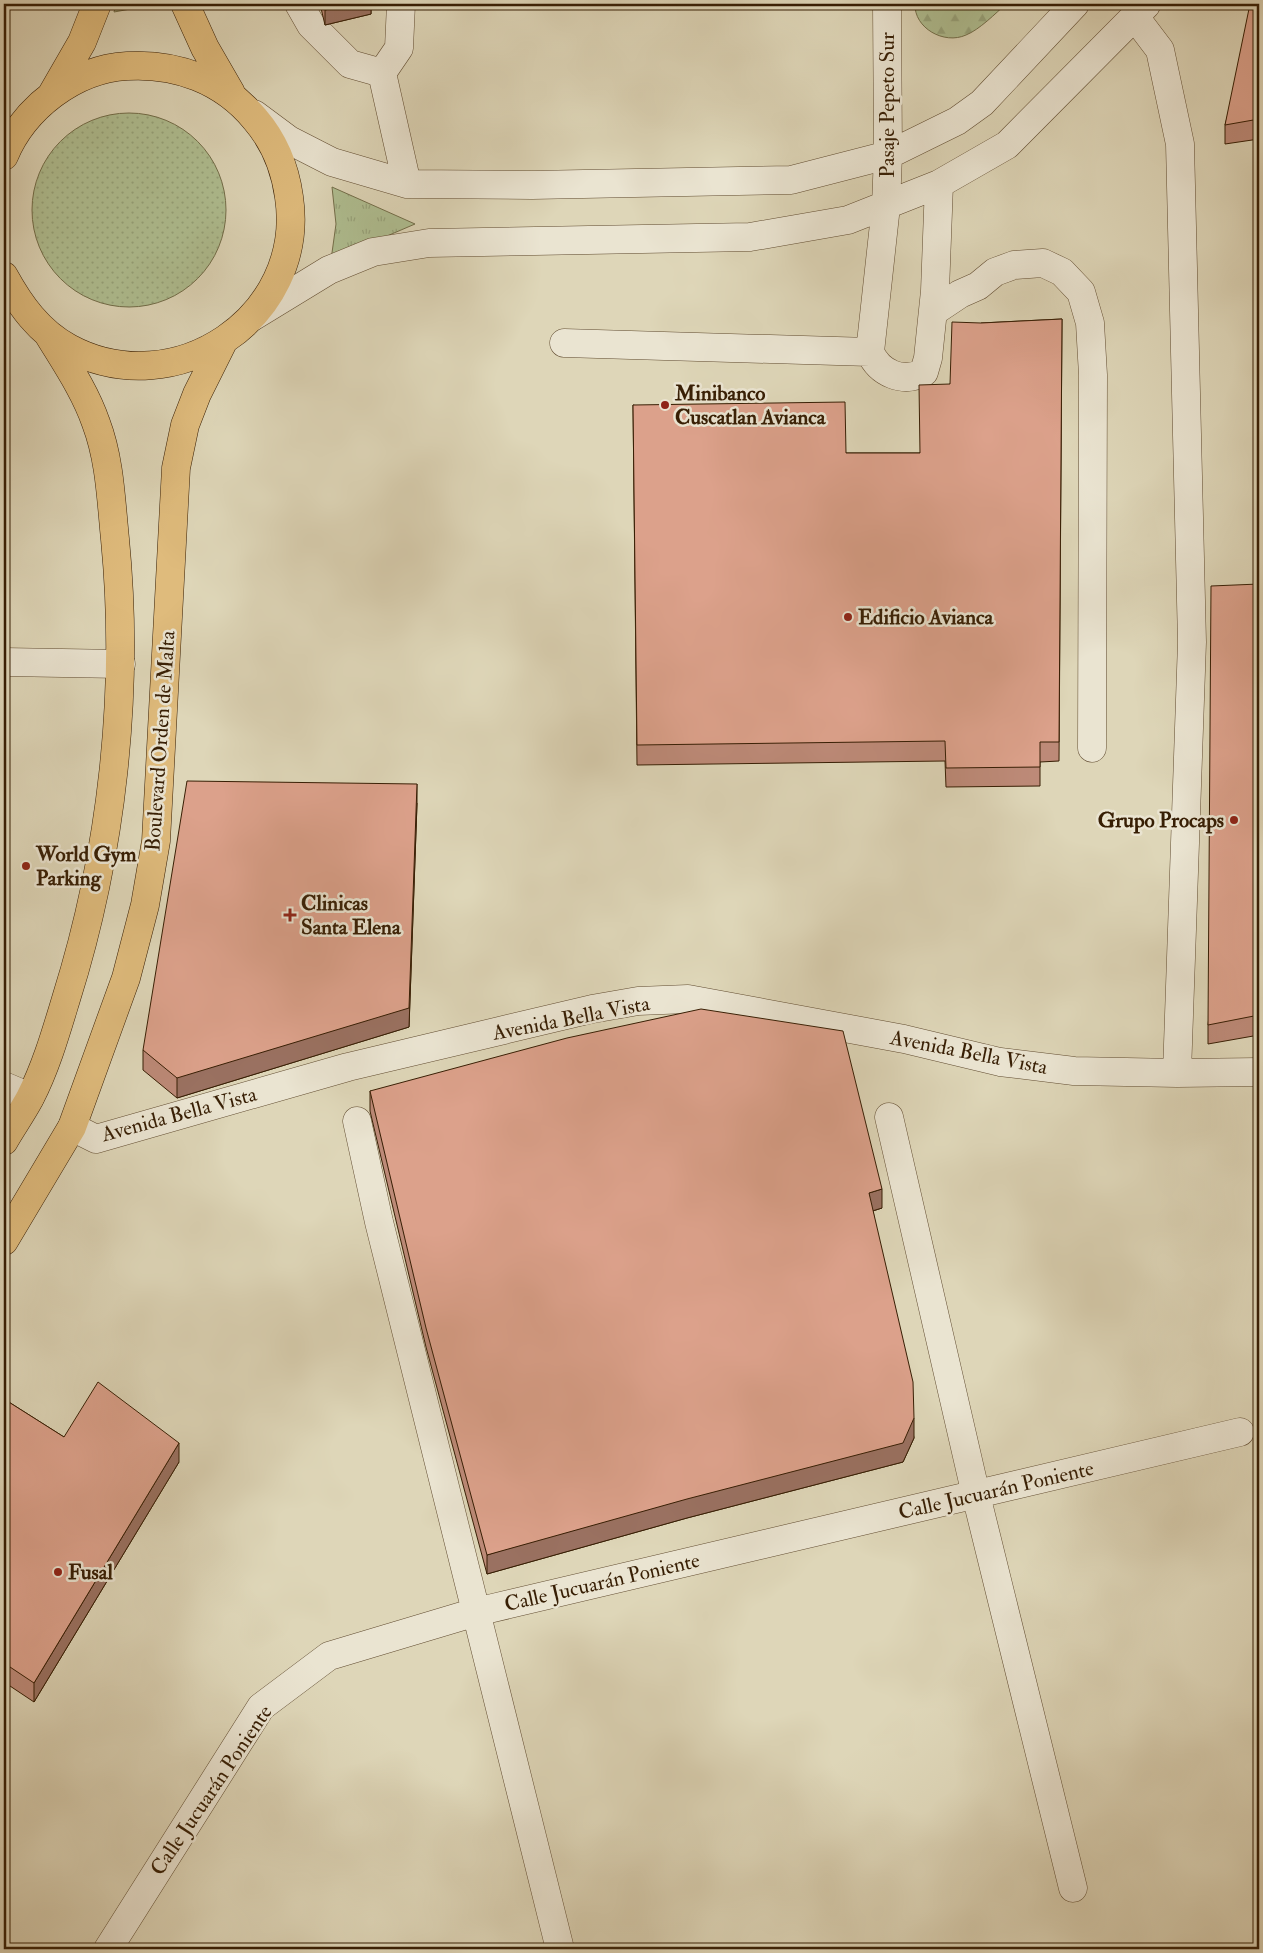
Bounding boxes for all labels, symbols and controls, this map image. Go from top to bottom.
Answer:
street label: Pasaje Pepeto Sur [874,32,901,178]
place label: Minibanco Cuscatlan Avianca [674,380,827,431]
marker: Minibanco Cuscatlan Avianca [659,399,671,411]
place label: Edificio Avianca [858,604,994,631]
marker: Edificio Avianca [842,611,854,623]
street label: Boulevard Orden de Malta [139,629,182,852]
place label: Grupo Procaps [1098,807,1224,834]
marker: Grupo Procaps [1228,814,1240,826]
place label: World Gym Parking [35,841,137,892]
marker: World Gym Parking [20,860,32,872]
place label: Clinicas Santa Elena [301,890,402,941]
marker: Clinicas Santa Elena [283,908,297,922]
street label: Avenida Bella Vista [489,990,652,1047]
street label: Avenida Bella Vista [887,1024,1050,1081]
street label: Avenida Bella Vista [98,1081,260,1148]
street label: Calle Jucuarán Poniente [896,1455,1097,1526]
street label: Calle Jucuarán Poniente [502,1547,703,1618]
place label: Fusal [68,1559,113,1586]
marker: Fusal [52,1566,64,1578]
street label: Calle Jucuarán Poniente [144,1700,279,1881]

